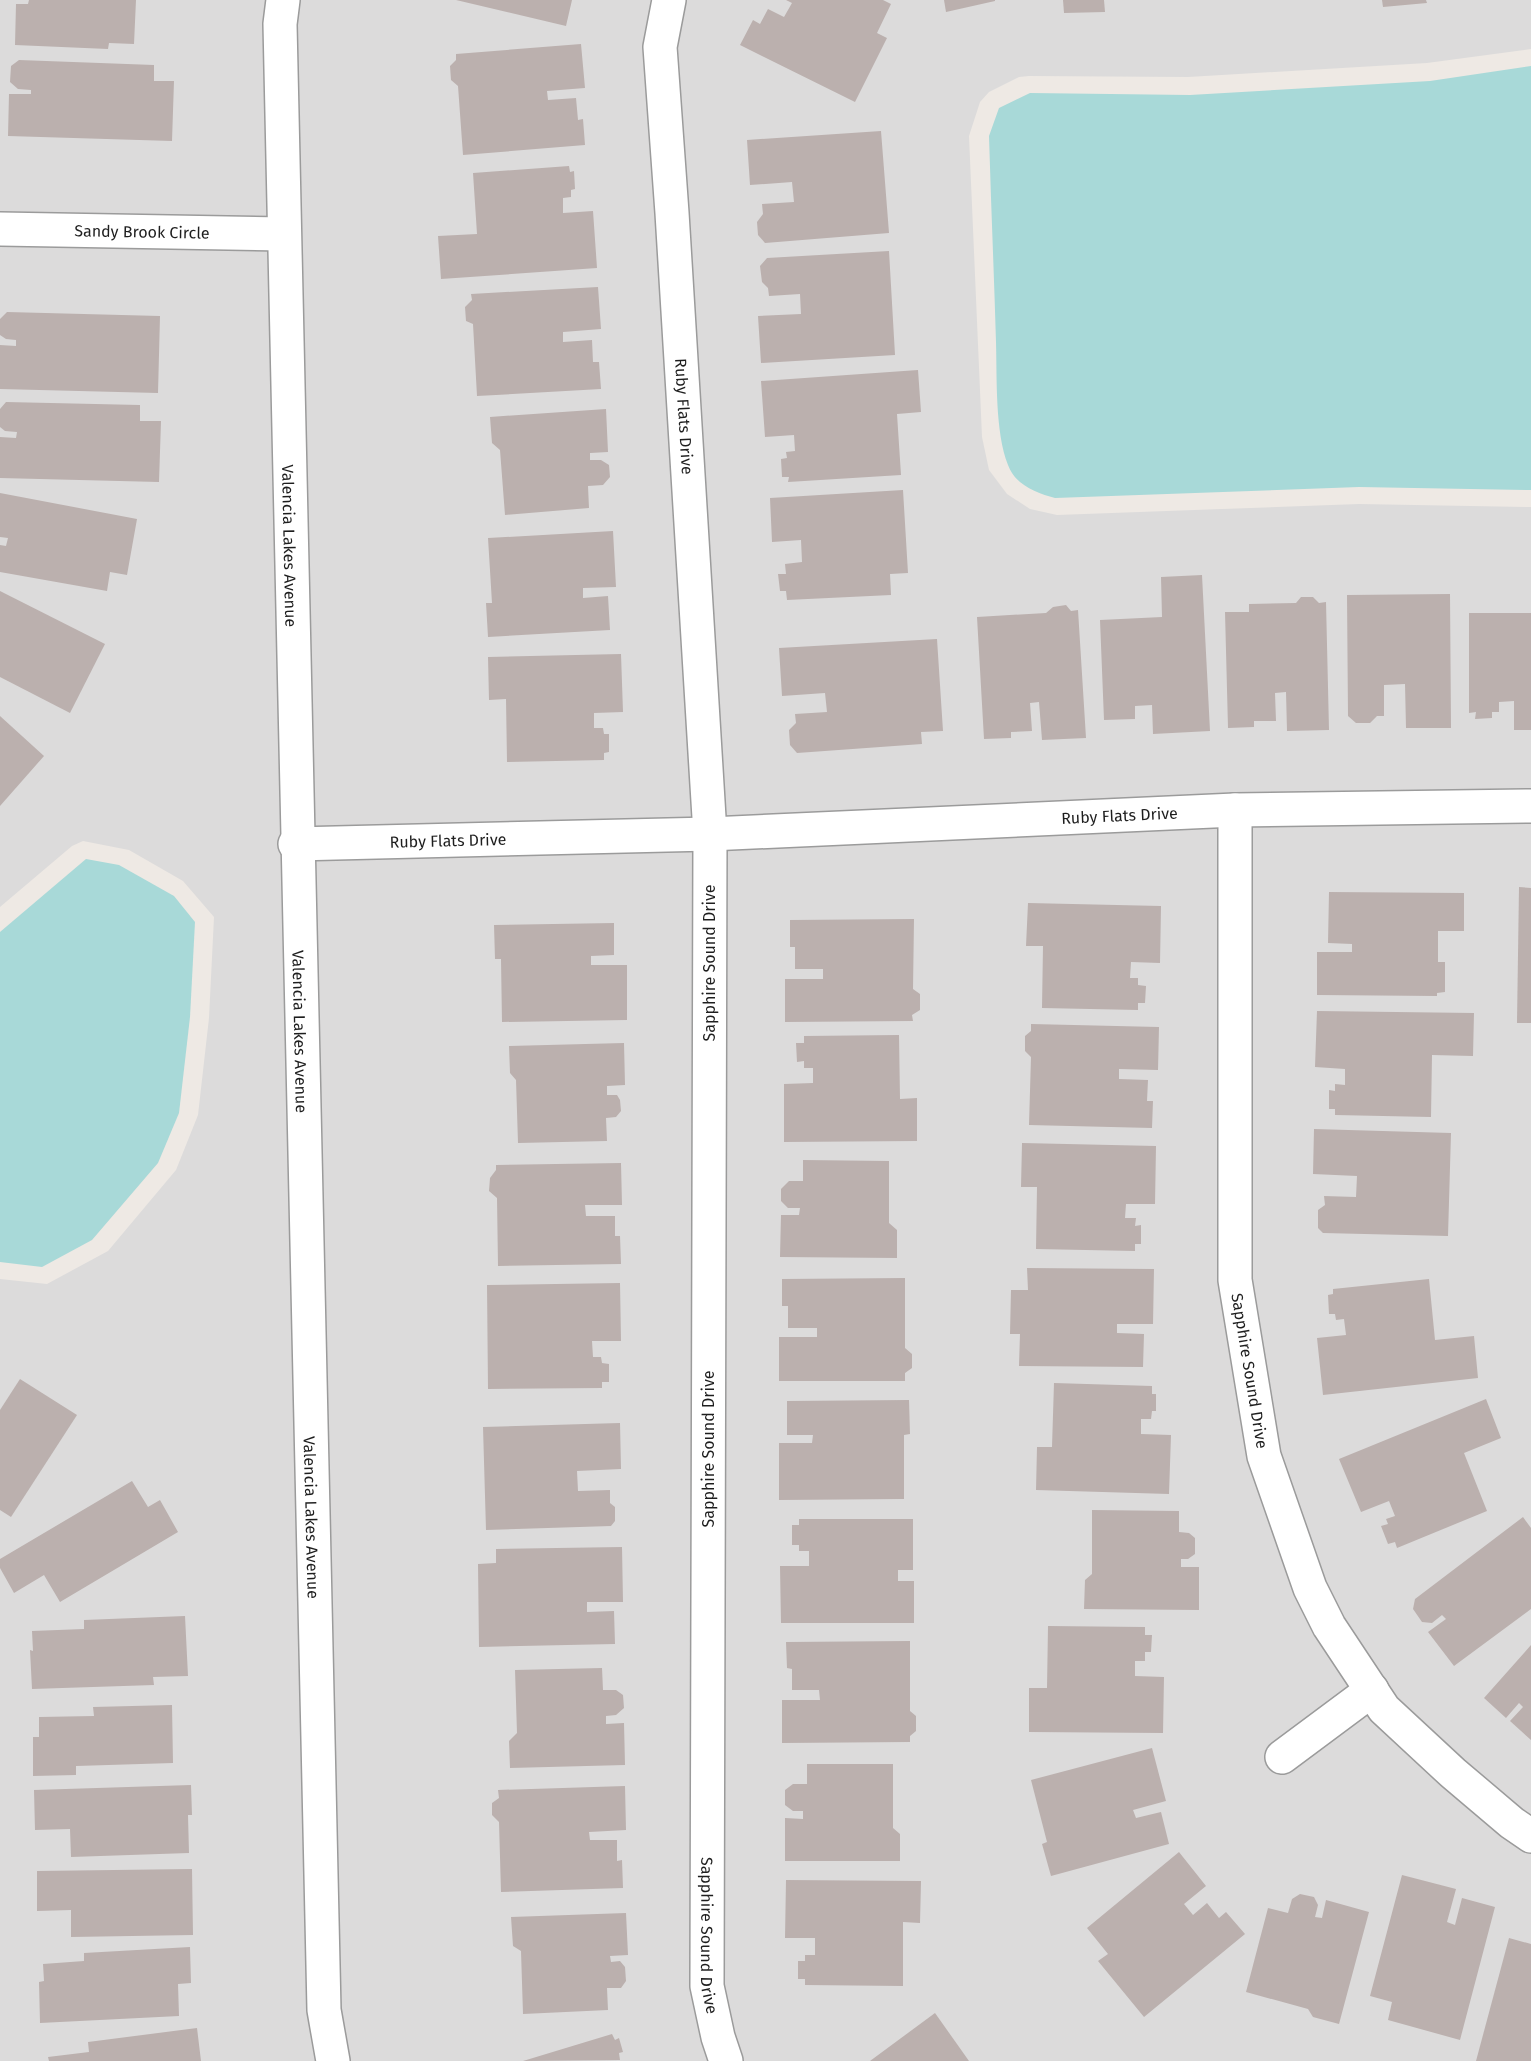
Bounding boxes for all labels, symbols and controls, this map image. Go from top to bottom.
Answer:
street label: Sandy Brook Circle [74,221,210,243]
street label: Ruby Flats Drive [671,358,697,475]
street label: Valencia Lakes Avenue [278,464,300,627]
street label: Ruby Flats Drive [1061,804,1178,828]
street label: Ruby Flats Drive [389,830,507,852]
street label: Sapphire Sound Drive [700,884,719,1042]
street label: Valencia Lakes Avenue [288,950,311,1113]
street label: Sapphire Sound Drive [1227,1292,1272,1450]
street label: Sapphire Sound Drive [699,1370,718,1528]
street label: Valencia Lakes Avenue [300,1436,323,1599]
street label: Sapphire Sound Drive [697,1857,722,2016]

